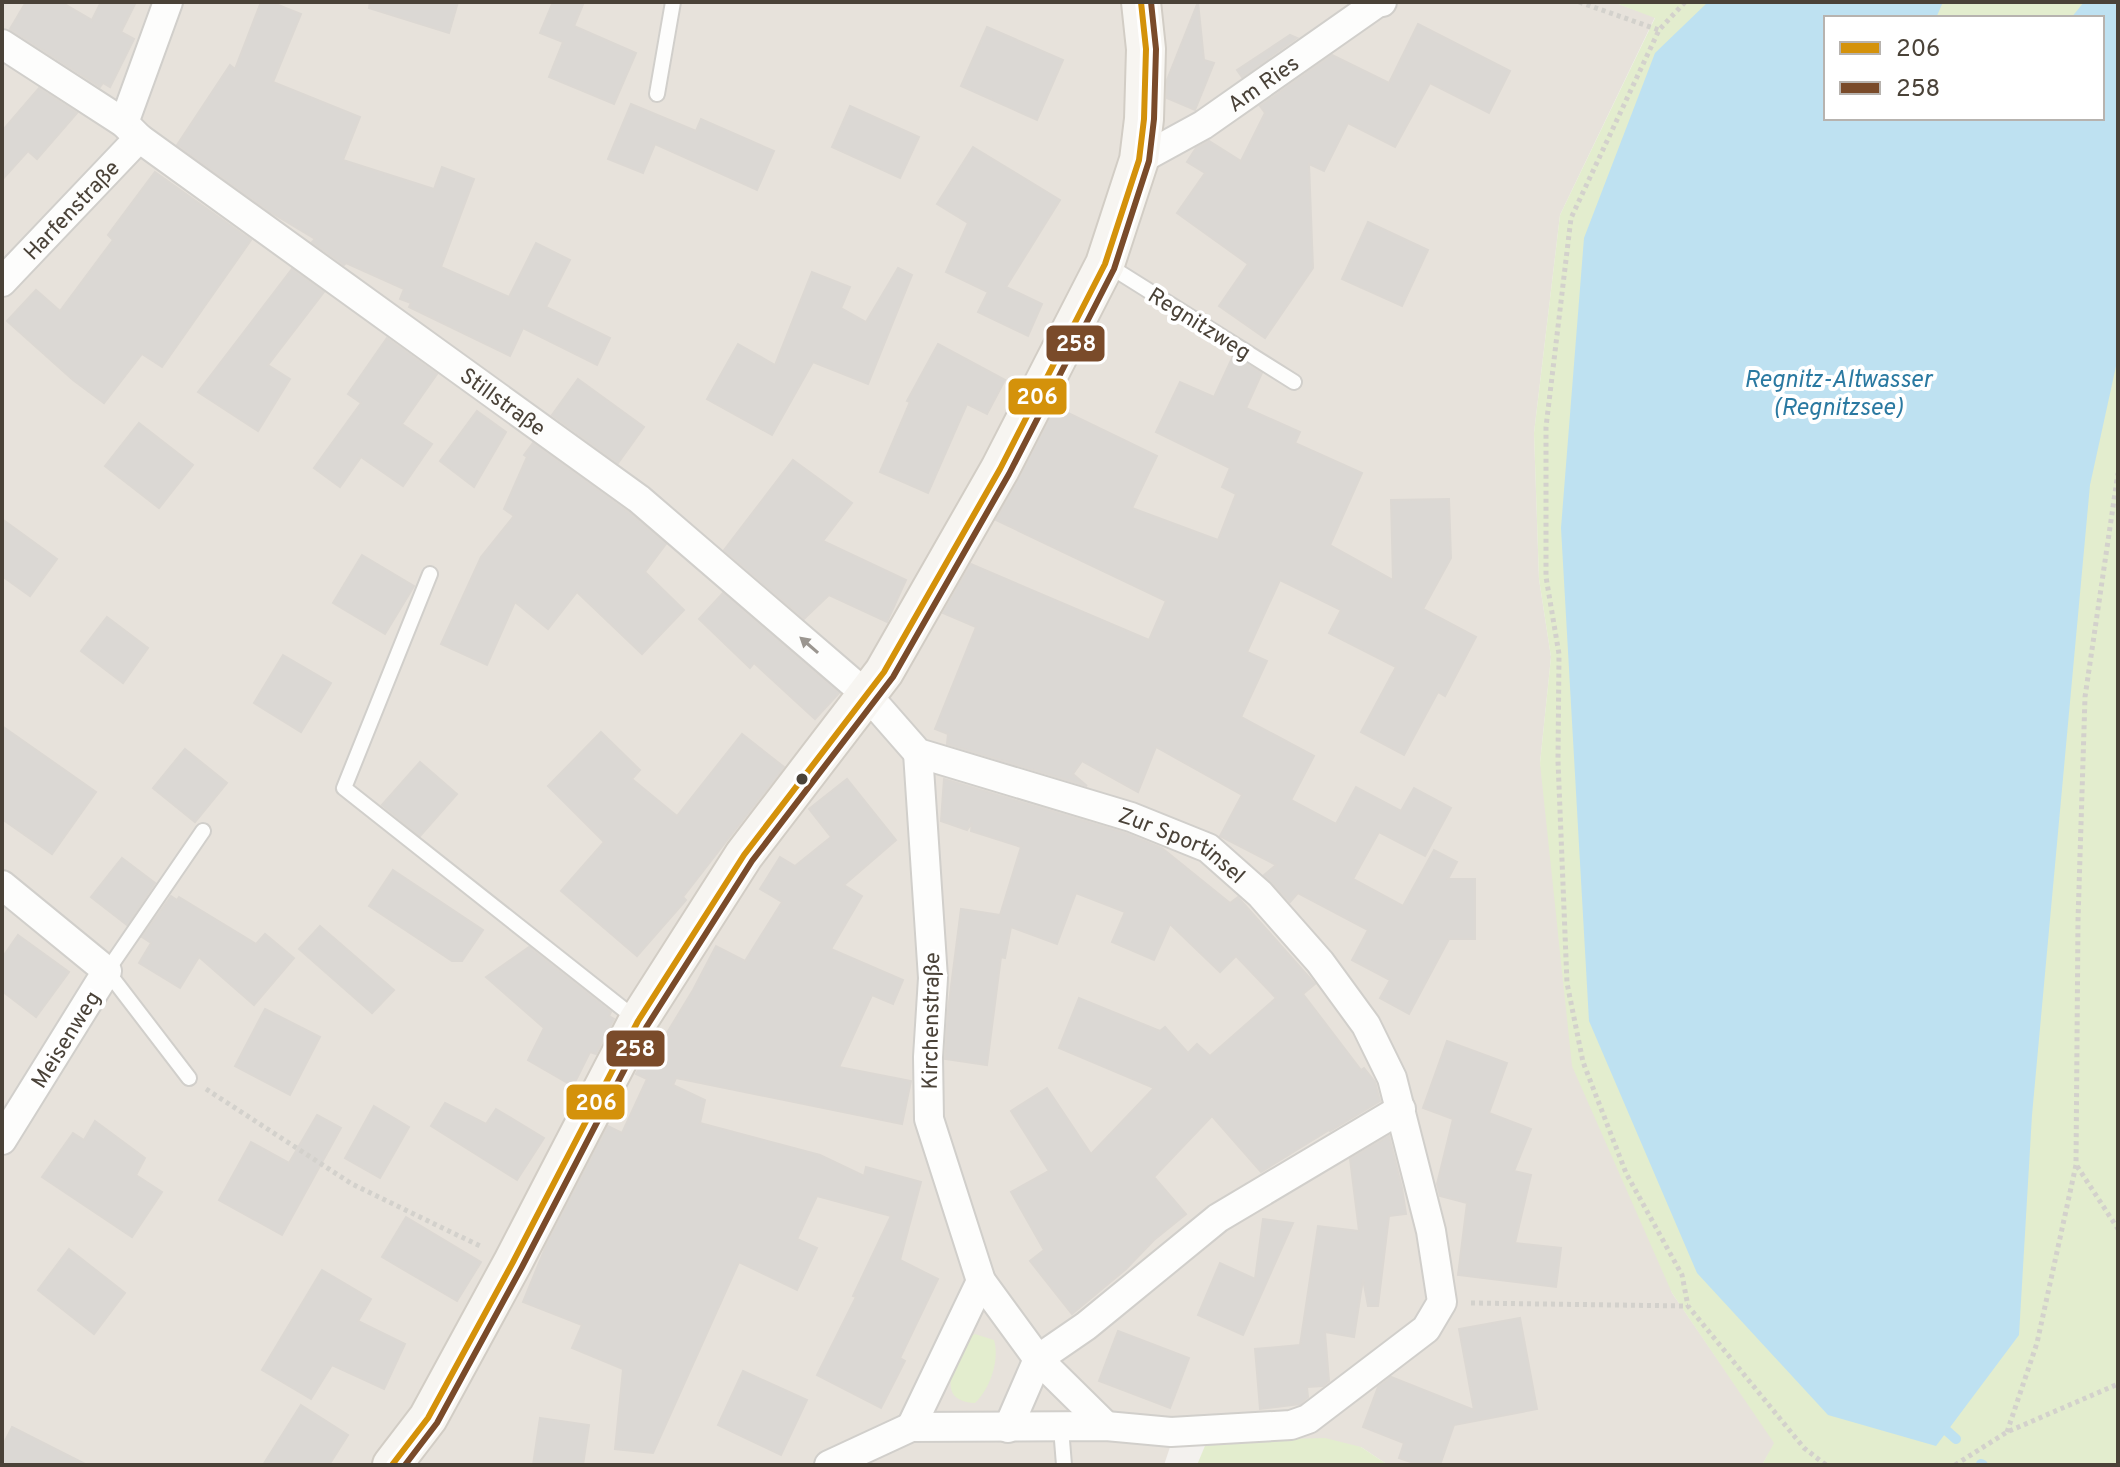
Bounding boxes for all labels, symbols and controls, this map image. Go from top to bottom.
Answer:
legend [1824,16,2104,120]
text: 206 [1896,35,1940,65]
street label: Am Ries [1223,51,1305,119]
text: 258 [1896,75,1940,105]
street label: Harfenstraße [19,156,127,267]
street label: Regnitzweg [1142,283,1255,367]
line badge: 258 [1045,324,1106,363]
text: 258 [1056,332,1096,359]
street label: Stillstraße [454,363,550,443]
water label: Regnitz-Altwasser (Regnitzsee) [1744,366,1934,424]
line badge: 206 [1007,377,1068,416]
text: 206 [1016,385,1058,412]
one-way arrow [799,637,819,654]
unlabelled marker [794,771,810,787]
street label: Zur Sportinsel [1115,803,1250,890]
street label: Kirchenstraße [918,952,947,1090]
street label: Meisenweg [27,987,108,1094]
line badge: 258 [605,1029,666,1068]
text: 258 [615,1037,655,1064]
line badge: 206 [565,1083,626,1121]
text: 206 [575,1091,617,1118]

